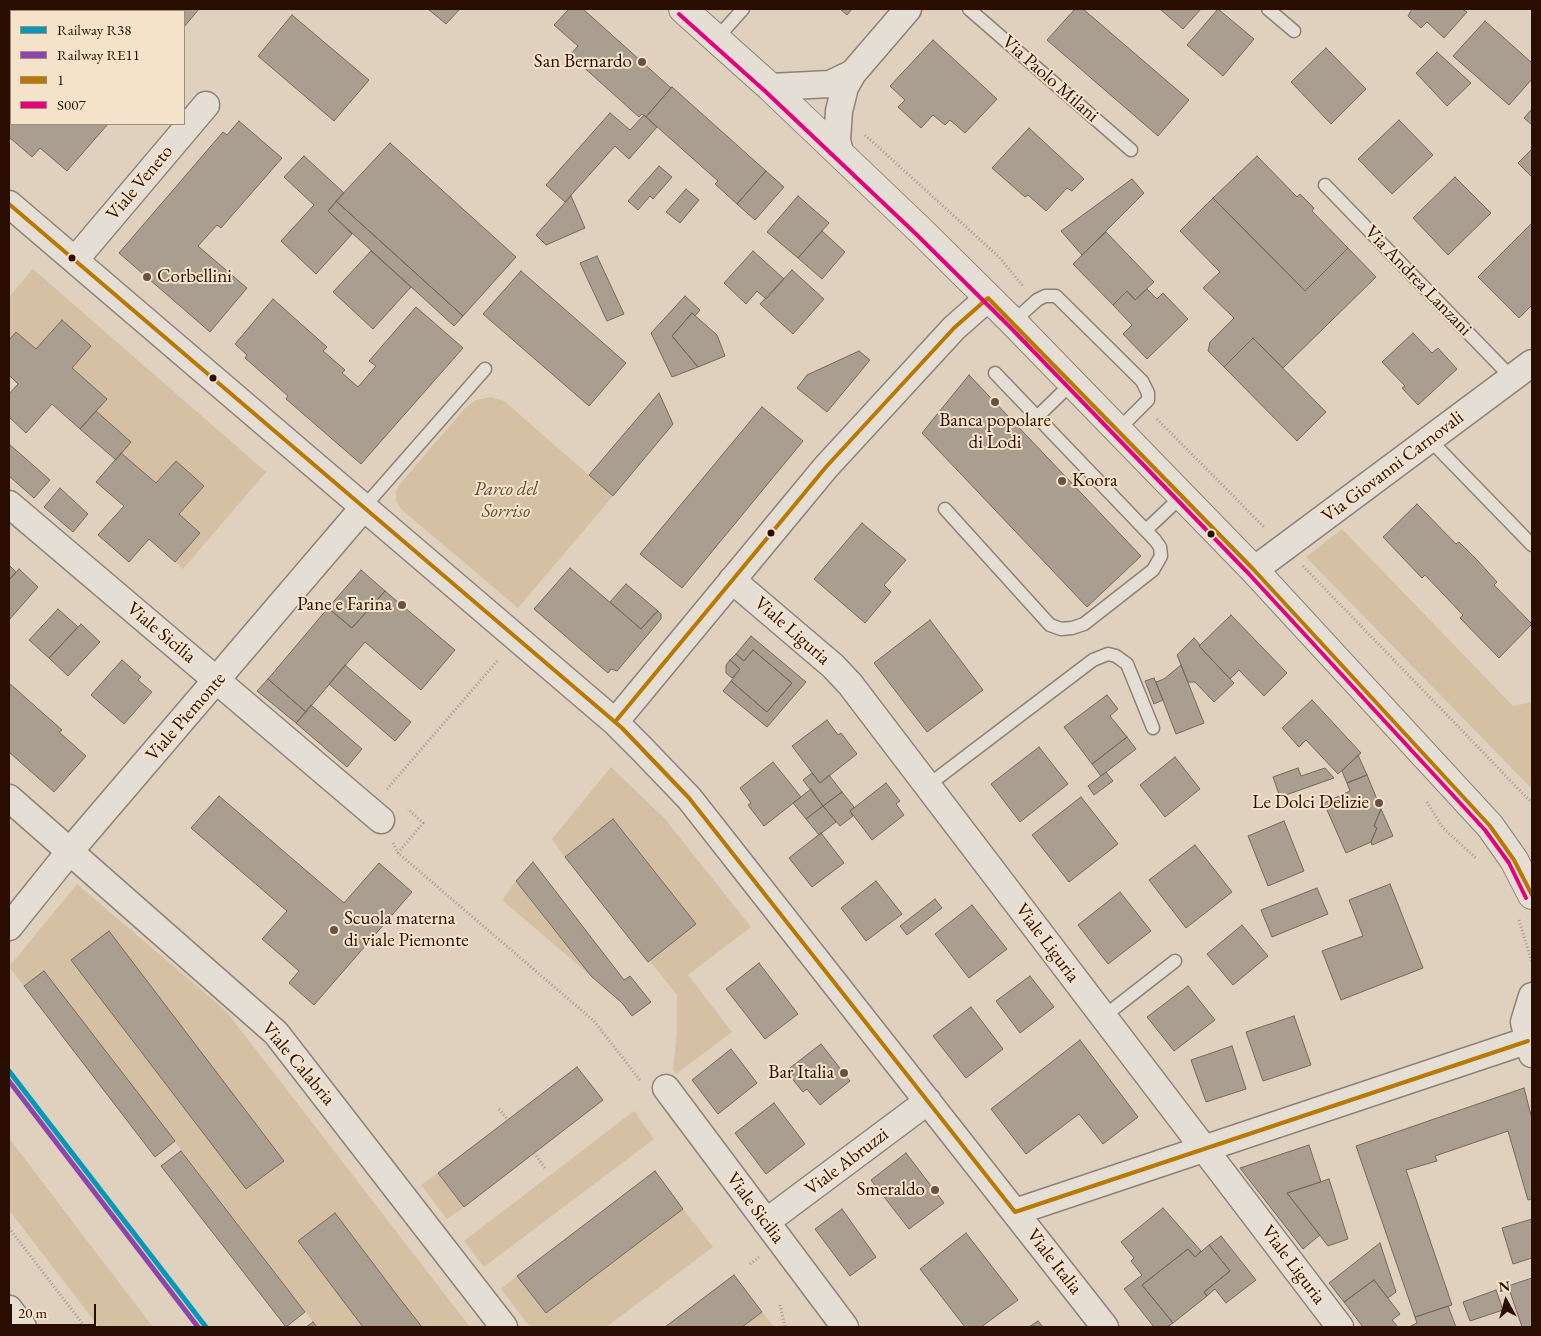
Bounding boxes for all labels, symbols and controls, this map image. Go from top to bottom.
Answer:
legend [10,10,185,125]
text: Railway R38 [57,20,132,39]
street label: Via Paolo Milani [997,31,1103,127]
text: Railway RE11 [57,45,140,64]
place label: San Bernardo [534,51,632,73]
marker: San Bernardo [636,56,648,68]
text: 1 [57,70,64,89]
text: S007 [57,95,86,114]
street label: Viale Veneto [102,141,178,225]
street label: Via Andrea Lanzani [1360,221,1476,341]
unlabelled marker [67,253,77,263]
place label: Corbellini [157,266,232,288]
marker: Corbellini [141,271,153,283]
unlabelled marker [208,373,218,383]
marker: Banca popolare di Lodi [989,396,1001,408]
street label: Via Giovanni Carnovali [1318,406,1468,528]
place label: Banca popolare di Lodi [939,410,1051,454]
place label: Koora [1072,470,1118,492]
marker: Koora [1056,475,1068,487]
park label: Parco del Sorriso [474,479,538,523]
unlabelled marker [766,528,776,538]
unlabelled marker [1206,529,1216,539]
street label: Viale Liguria [749,592,835,670]
place label: Pane e Farina [297,594,392,616]
street label: Viale Sicilia [122,598,200,668]
marker: Pane e Farina [396,599,408,611]
street label: Viale Piemonte [141,668,231,766]
place label: Le Dolci Delizie [1252,792,1369,814]
marker: Le Dolci Delizie [1373,797,1385,809]
street label: Viale Liguria [1010,899,1084,987]
place label: Scuola materna di viale Piemonte [344,908,469,952]
marker: Scuola materna di viale Piemonte [328,924,340,936]
street label: Viale Calabria [256,1018,340,1110]
place label: Bar Italia [768,1062,834,1084]
marker: Bar Italia [838,1067,850,1079]
street label: Viale Abruzzi [801,1123,893,1201]
street label: Viale Sicilia [721,1168,789,1248]
place label: Smeraldo [856,1179,925,1201]
marker: Smeraldo [929,1184,941,1196]
street label: Viale Liguria [1256,1221,1330,1309]
street label: Viale Italia [1021,1225,1087,1299]
north arrow [1481,1276,1531,1326]
text: N [1497,1276,1511,1296]
scale bar [12,1294,99,1326]
text: 20 m [18,1303,47,1322]

